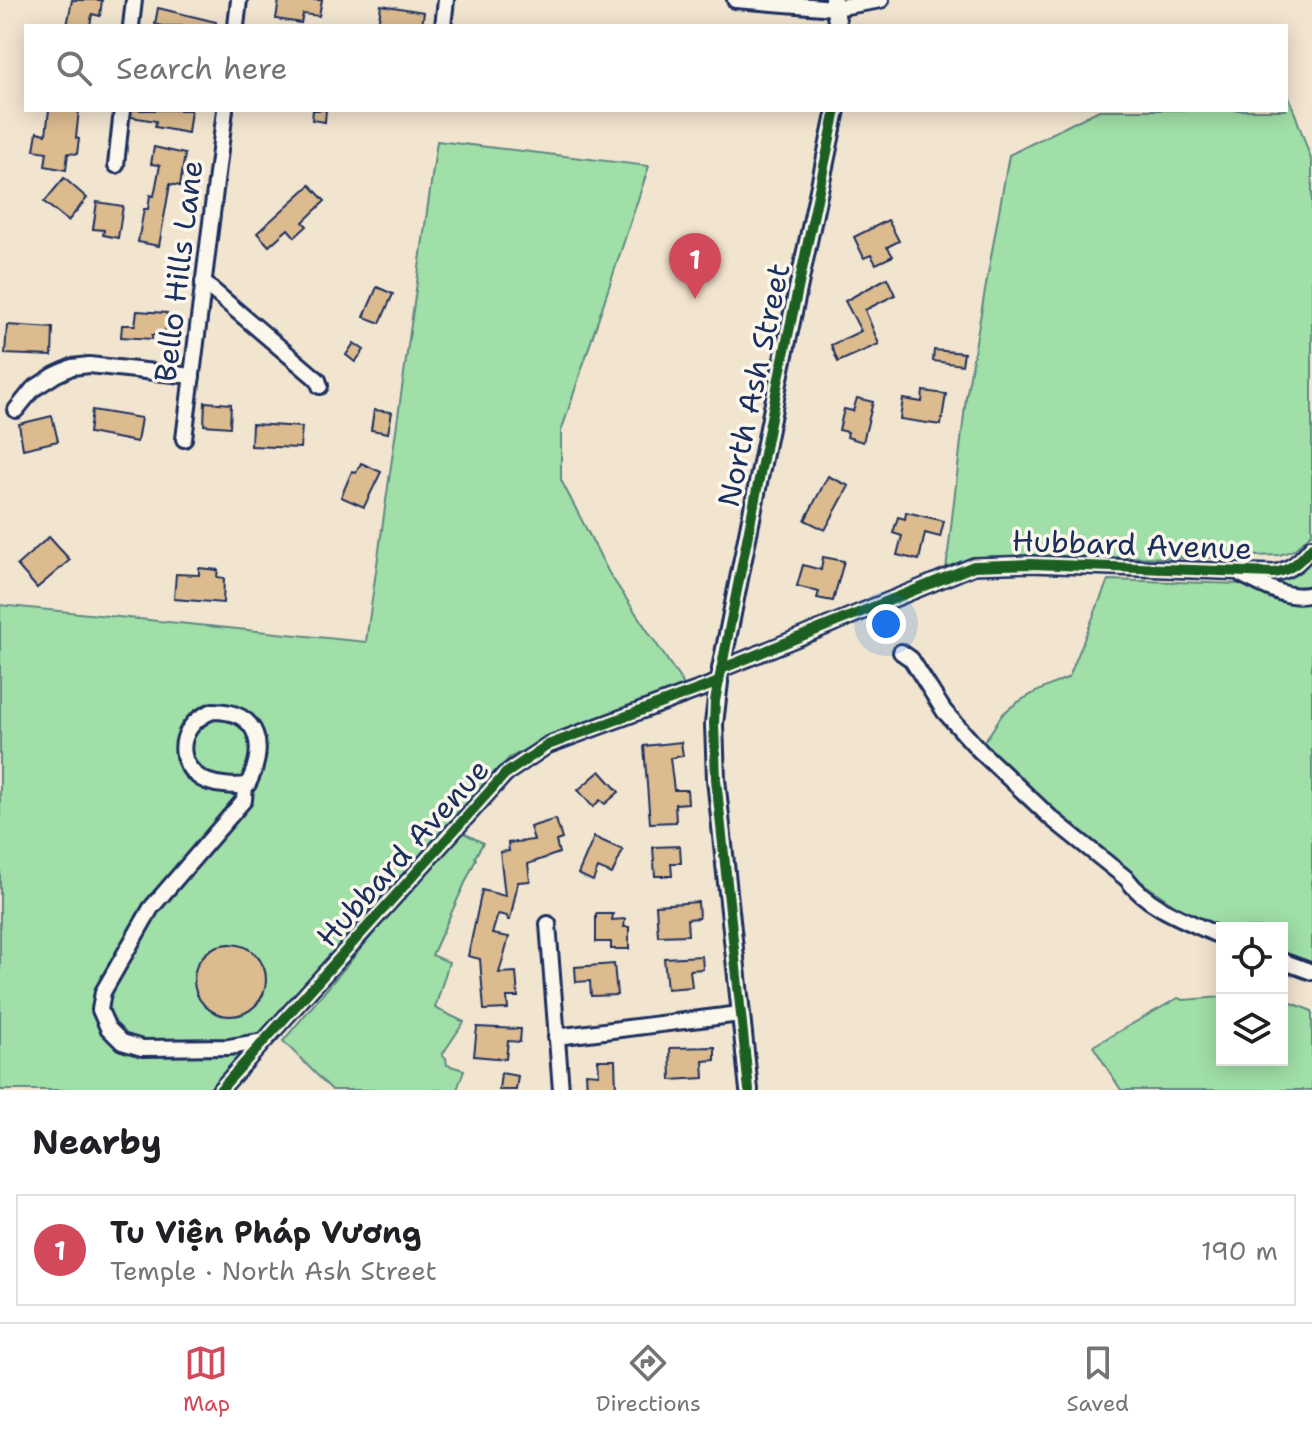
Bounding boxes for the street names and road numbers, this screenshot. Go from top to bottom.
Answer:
street label: Bello Hills Lane [145,158,212,384]
street label: North Ash Street [708,259,799,511]
street label: Hubbard Avenue [1011,520,1253,569]
street label: Hubbard Avenue [307,750,498,956]

